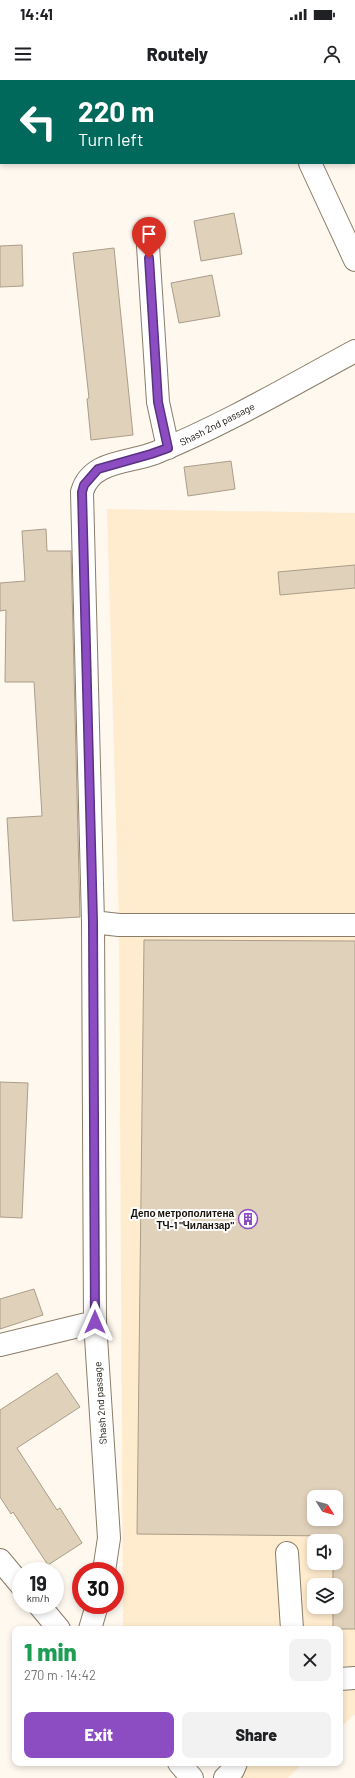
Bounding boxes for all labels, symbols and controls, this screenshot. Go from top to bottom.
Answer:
text: 14:41 [20,5,53,23]
icon: menu [12,43,34,65]
text: Routely [147,43,208,65]
icon: person [321,43,343,65]
text: 220 m [78,94,154,128]
icon: left [12,96,64,148]
text: Turn left [78,128,144,150]
pin [132,217,166,258]
icon: arrive [138,223,160,245]
street label: Shash 2nd passage [177,400,257,448]
place label: Депо метрополитена ТЧ-1 "Чиланзар" [131,1207,234,1231]
building icon: Депо метрополитена ТЧ-1 "Чиланзар" [237,1208,259,1230]
position arrow [74,1301,116,1343]
street label: Shash 2nd passage [91,1361,109,1445]
north arrow [307,1490,343,1526]
map controls [307,1490,343,1614]
button: sound [307,1534,343,1570]
speed limit sign: 30 [72,1562,124,1614]
text: 19 [29,1571,47,1595]
button: layers [307,1578,343,1614]
text: km/h [27,1592,49,1604]
text: 1 min [24,1637,77,1666]
button: close [289,1639,331,1681]
text: 270 m · 14:42 [24,1667,96,1683]
button: Exit [24,1712,174,1758]
button: Share [182,1712,331,1758]

